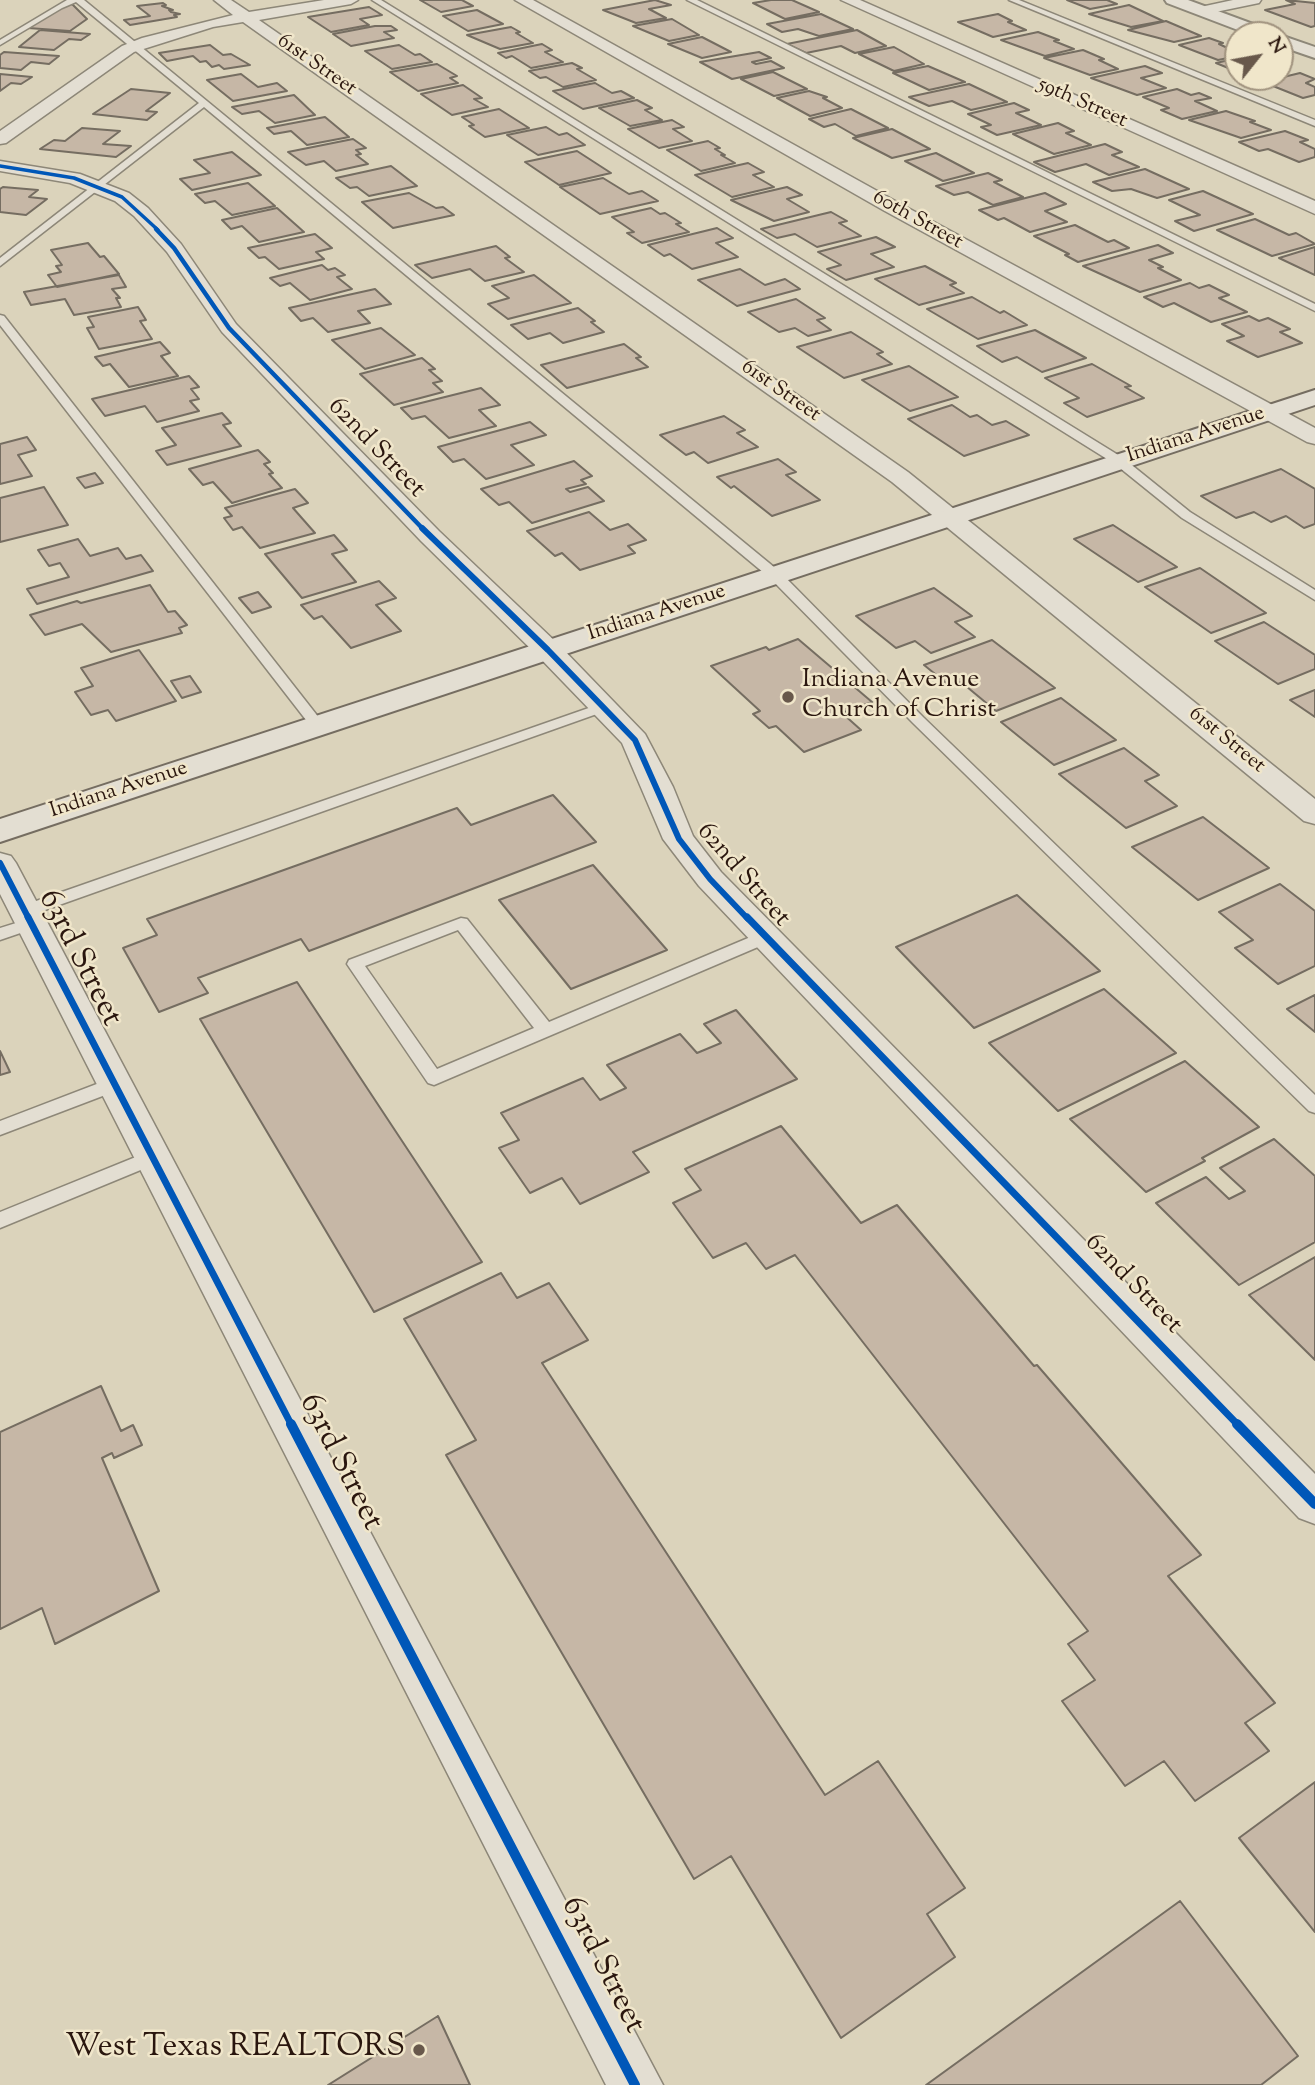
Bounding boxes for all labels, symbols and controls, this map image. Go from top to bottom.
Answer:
north arrow [1224,21,1294,91]
street label: 61st Street [271,29,361,103]
text: N [1260,32,1291,59]
street label: 59th Street [1033,73,1131,135]
street label: 60th Street [867,186,967,256]
street label: 61st Street [735,355,825,429]
street label: 62nd Street [320,392,430,506]
street label: Indiana Avenue [1124,402,1268,470]
street label: Indiana Avenue [585,580,729,648]
place label: Indiana Avenue Church of Christ [802,666,996,728]
marker: Indiana Avenue Church of Christ [780,689,796,705]
street label: 61st Street [1183,702,1269,780]
street label: Indiana Avenue [47,757,191,825]
street label: 62nd Street [688,818,796,934]
street label: 63rd Street [27,884,129,1034]
street label: 62nd Street [1077,1228,1187,1342]
street label: 63rd Street [288,1388,390,1538]
street label: 63rd Street [550,1891,652,2041]
place label: West Texas REALTORS [65,2031,405,2069]
marker: West Texas REALTORS [411,2042,427,2058]

